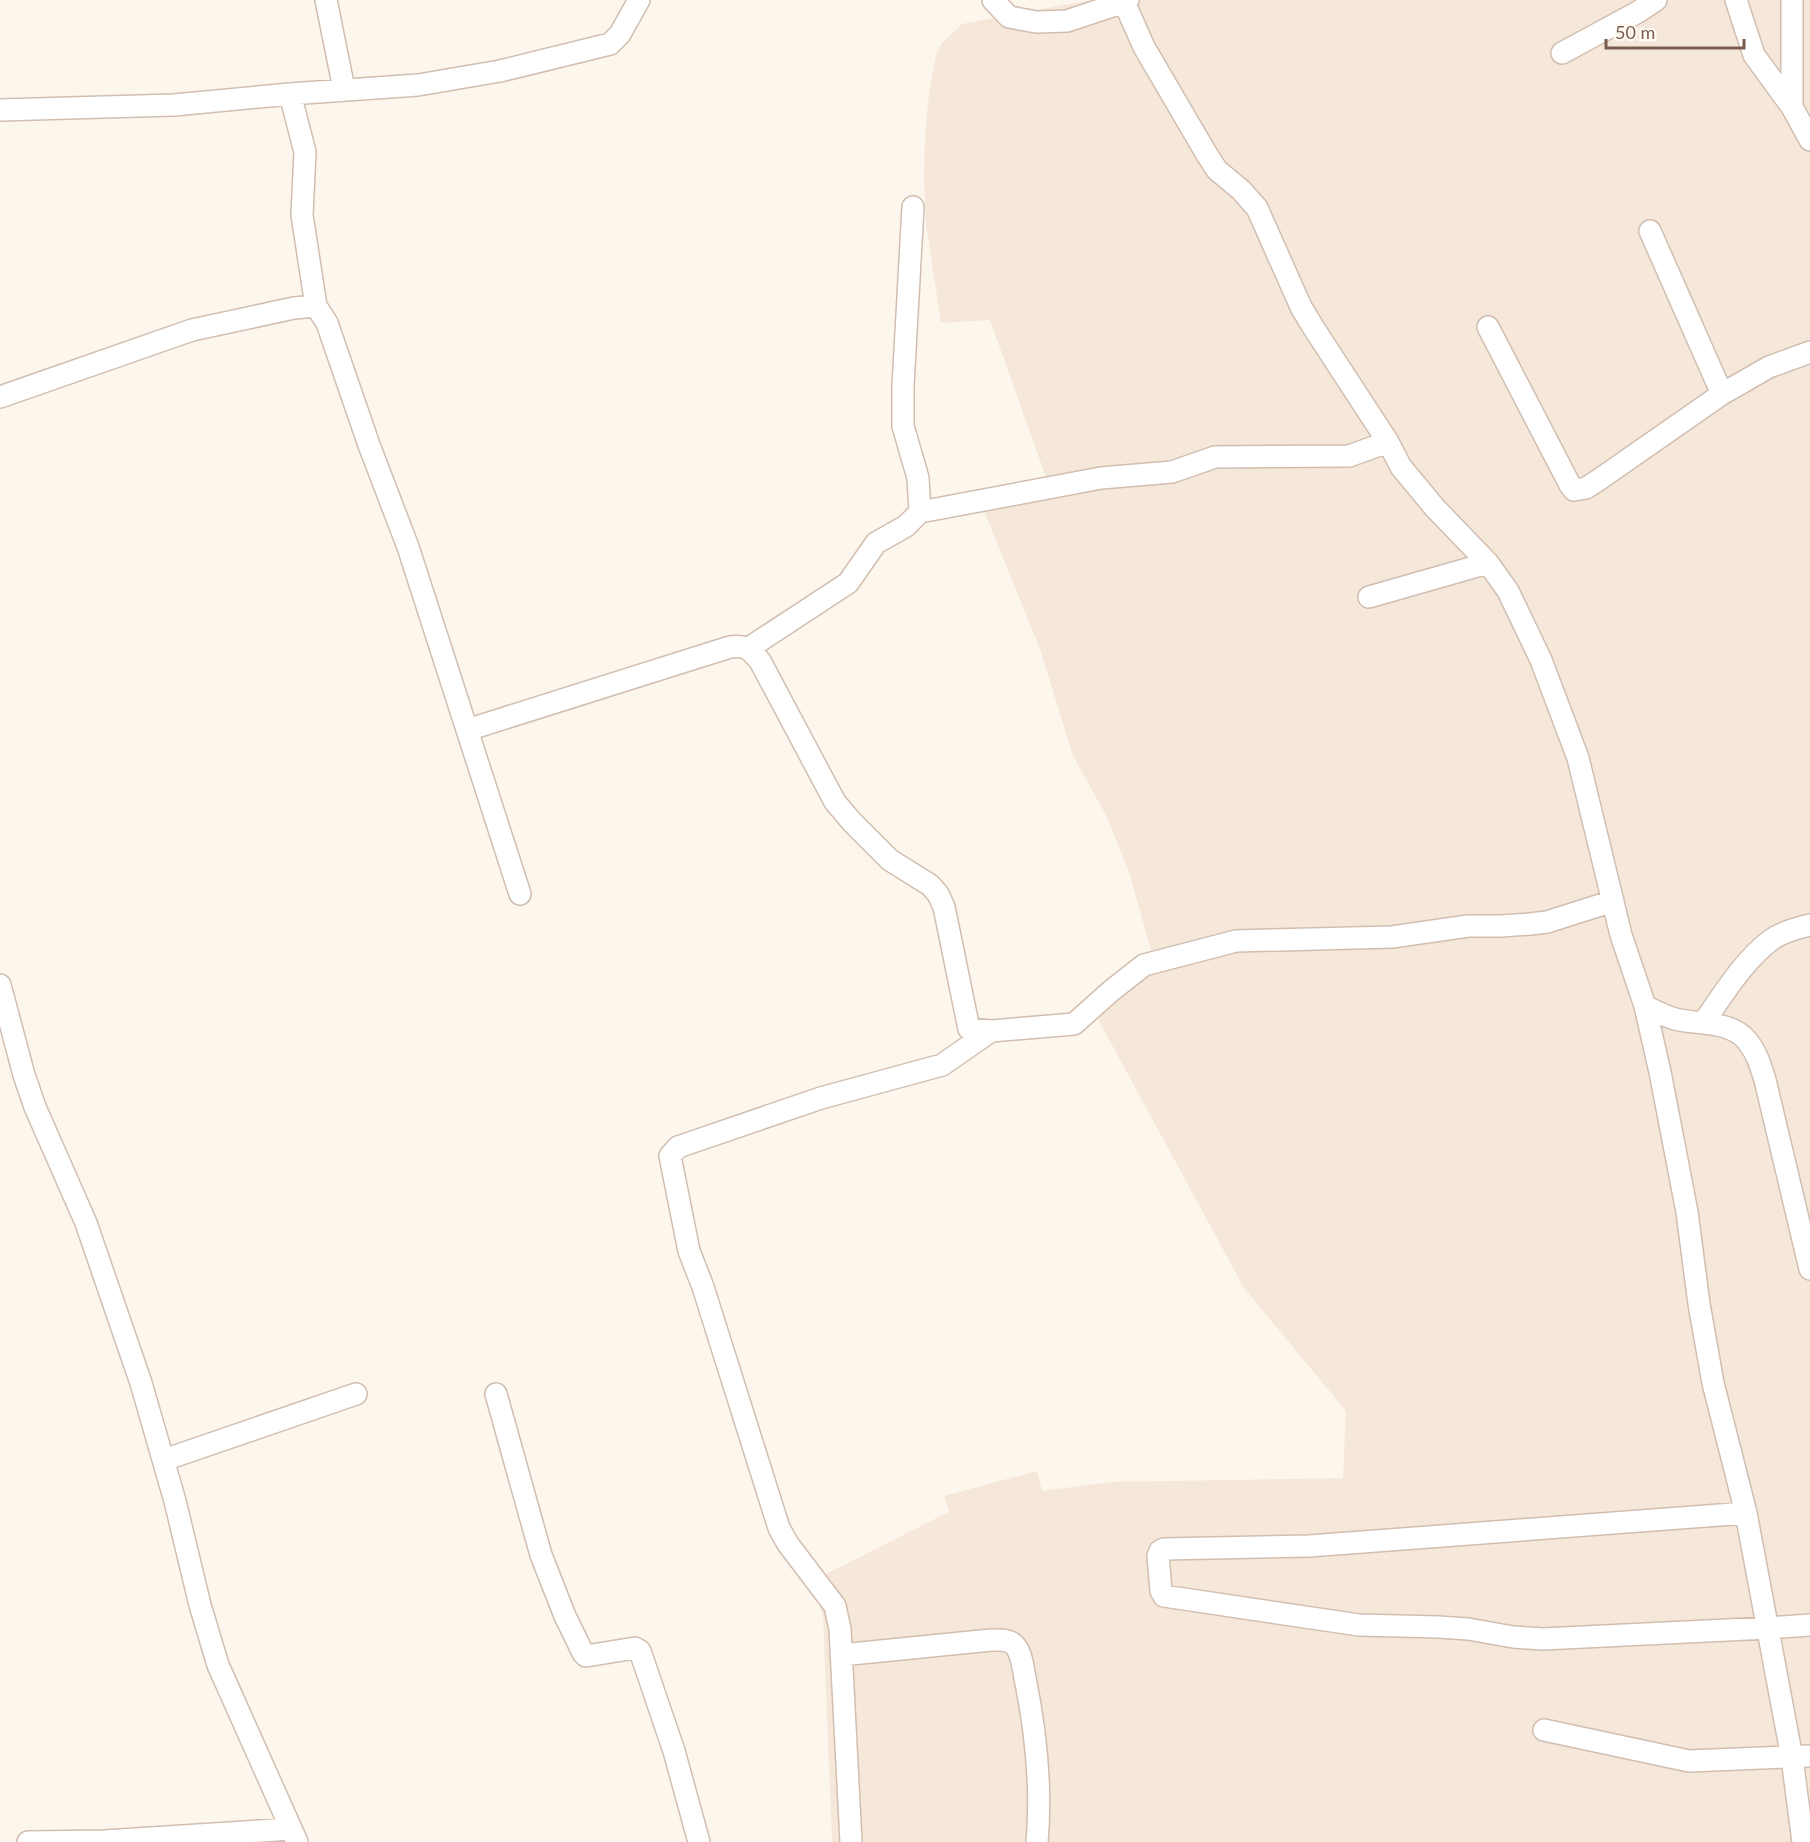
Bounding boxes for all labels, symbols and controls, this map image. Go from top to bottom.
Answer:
scale bar [1606,12,1744,50]
text: 50 m [1615,21,1655,43]

